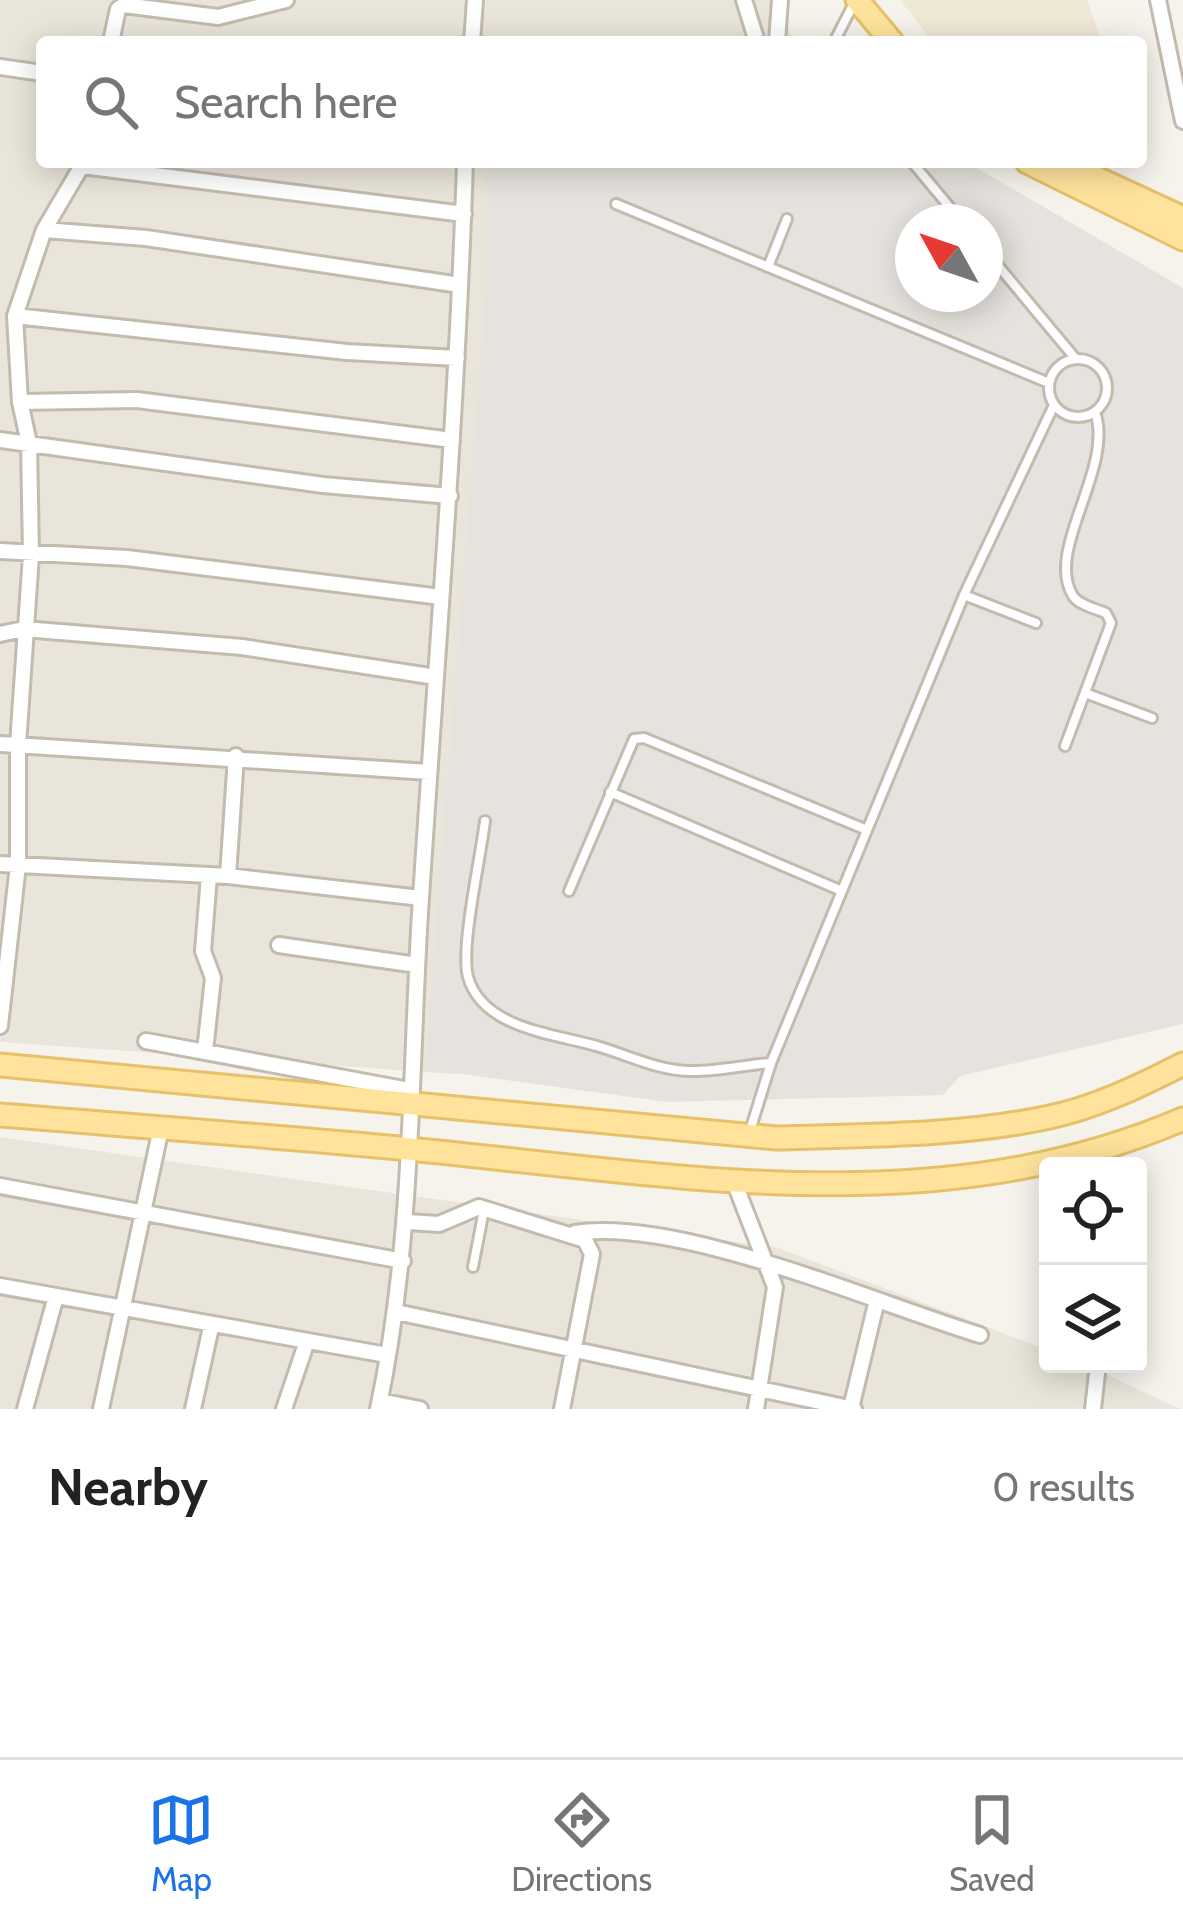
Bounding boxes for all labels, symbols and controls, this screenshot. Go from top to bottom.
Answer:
search box [36,36,1147,168]
icon: search [78,69,144,135]
text: Search here [174,75,398,129]
north arrow [895,204,1003,312]
map controls [1039,1157,1147,1373]
button: locate [1039,1157,1147,1265]
button: layers [1039,1265,1147,1373]
text: Nearby [48,1456,208,1518]
text: 0 results [992,1463,1135,1511]
tab: Map [148,1787,214,1899]
tab: Directions [511,1787,652,1899]
tab: Saved [949,1787,1035,1899]

